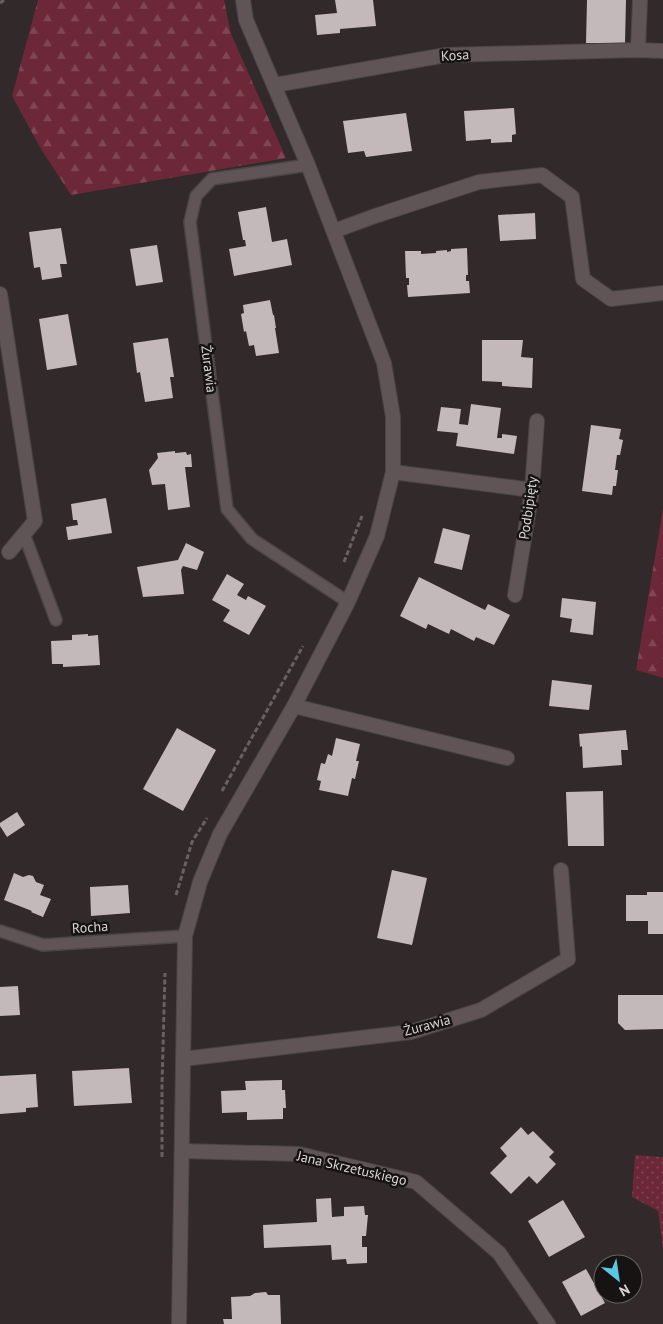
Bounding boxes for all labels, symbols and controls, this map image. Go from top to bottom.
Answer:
street label: Kosa [440,45,470,65]
street label: Żurawia [197,344,221,394]
street label: Podbipięty [515,475,541,541]
street label: Rocha [71,917,109,937]
street label: Żurawia [402,1010,452,1040]
street label: Jana Skrzetuskiego [294,1146,409,1189]
north arrow [593,1254,643,1304]
text: N [616,1280,633,1300]

